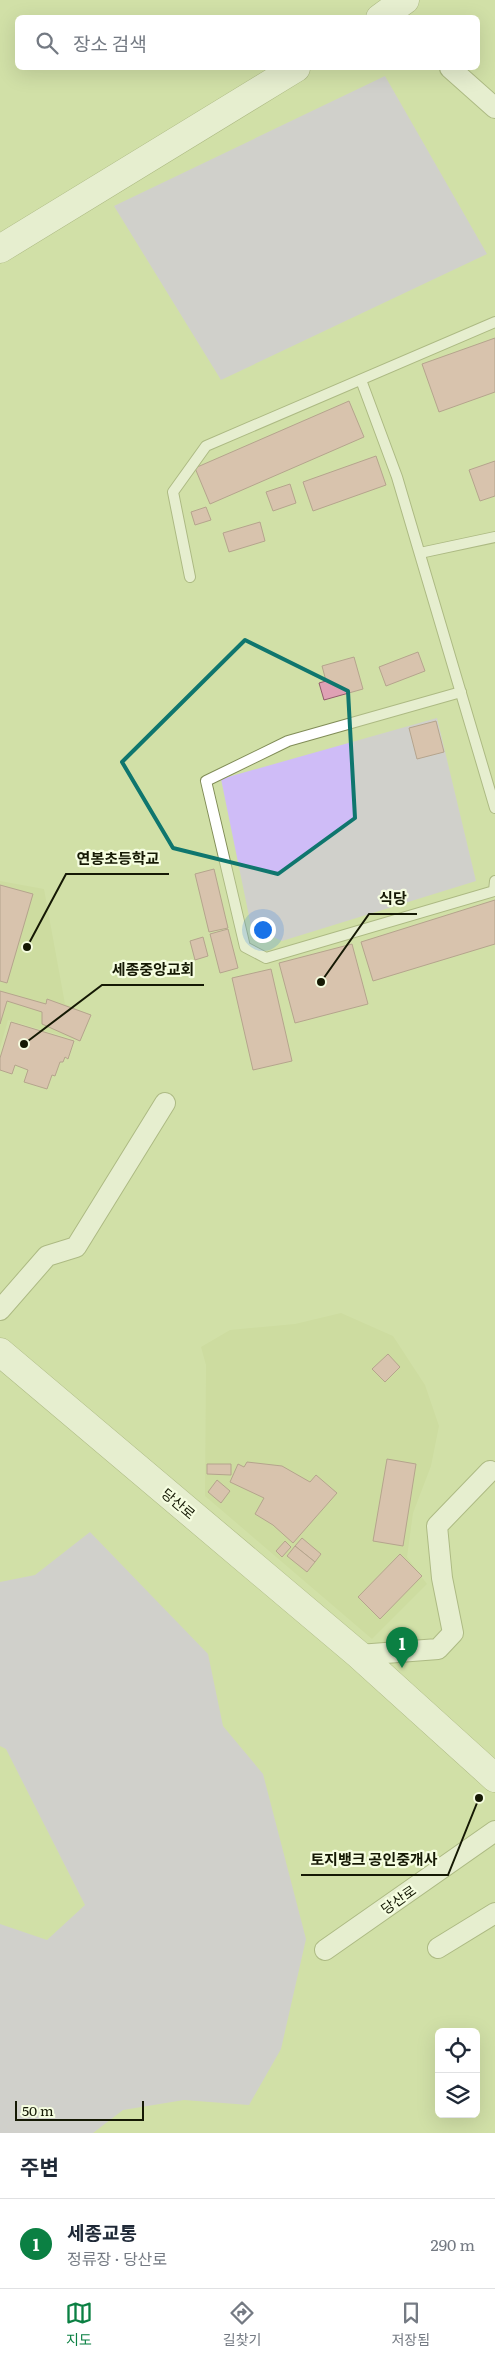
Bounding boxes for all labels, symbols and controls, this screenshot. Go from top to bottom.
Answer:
search box [15,15,480,70]
icon: search [33,29,61,57]
text: 장소 검색 [73,29,147,57]
callout: 연봉초등학교 [66,844,169,874]
text: 연봉초등학교 [77,846,160,869]
callout: 식당 [369,884,417,914]
text: 식당 [379,886,407,909]
your location [250,917,276,943]
callout: 세종중앙교회 [102,955,204,985]
text: 세종중앙교회 [112,957,194,980]
street label: 당산로 [158,1483,200,1523]
pin: 1 [386,1627,418,1668]
callout: 토지뱅크 공인중개사 [301,1845,448,1875]
text: 토지뱅크 공인중개사 [310,1847,438,1870]
street label: 당산로 [376,1880,420,1918]
map controls [435,2028,480,2118]
button: locate [435,2028,480,2073]
button: layers [435,2073,480,2118]
scale bar [15,2098,144,2121]
text: 50 m [22,2100,54,2120]
text: 주변 [20,2150,59,2181]
text: 세종교통 [67,2218,137,2246]
text: 1 [33,2232,39,2256]
text: 290 m [431,2232,475,2256]
text: 정류장 · 당산로 [67,2246,167,2270]
tab: 지도 [65,2299,93,2349]
tab: 길찾기 [223,2299,262,2349]
tab: 저장됨 [391,2299,430,2349]

